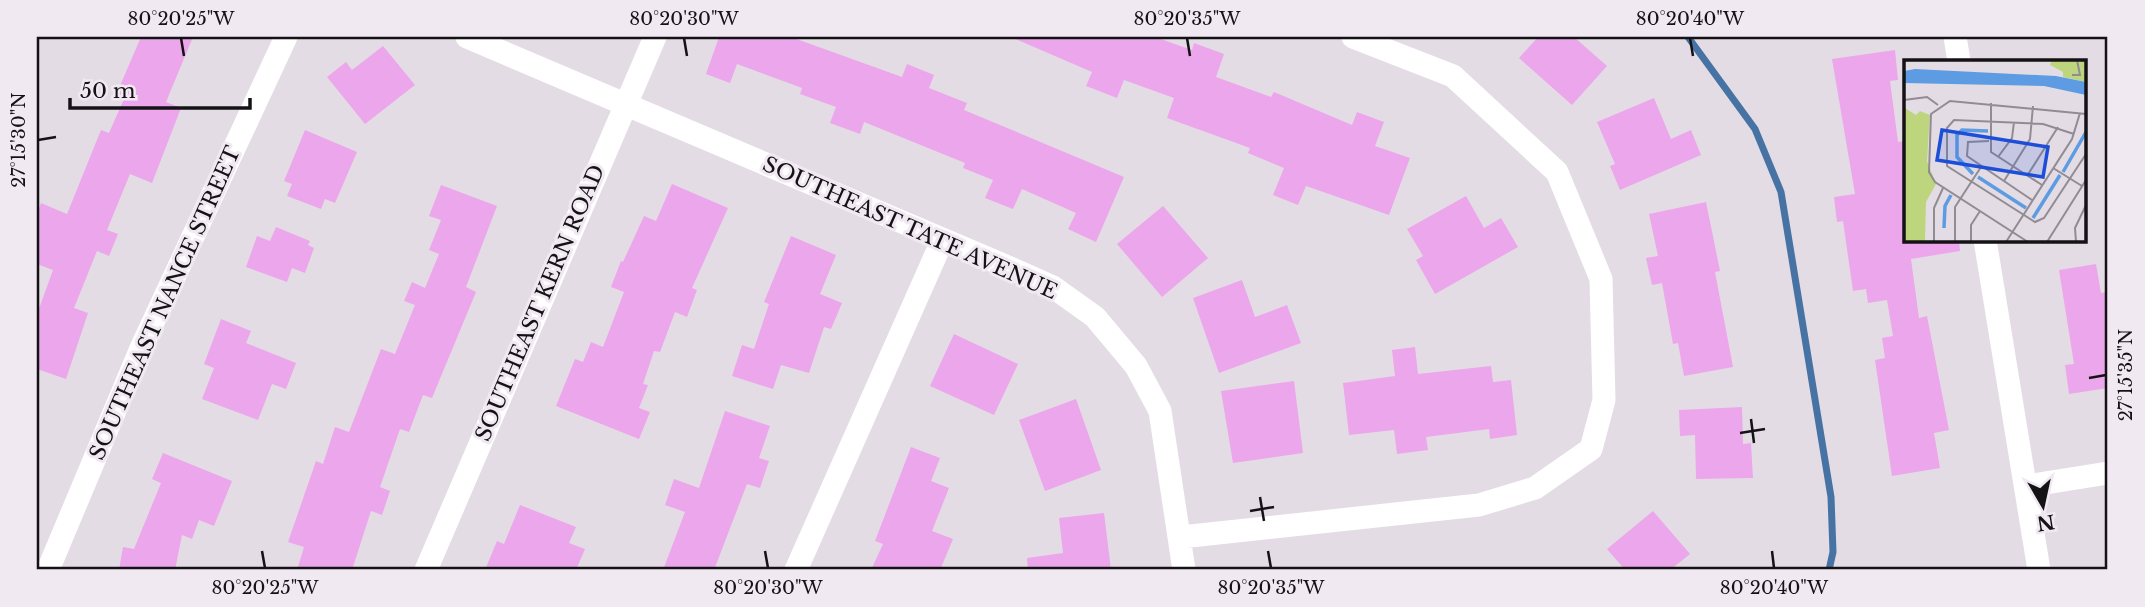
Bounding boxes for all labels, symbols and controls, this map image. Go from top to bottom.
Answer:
text: 80°20'25"W [128,8,235,30]
text: 80°20'30"W [629,8,740,30]
text: 80°20'35"W [1134,8,1241,30]
text: 80°20'40"W [1636,8,1745,30]
inset map [1904,60,2086,242]
scale bar [70,66,250,110]
text: 50 m [80,78,136,104]
text: 27°15'30"N [8,92,30,188]
street label: SOUTHEAST NANCE STREET [84,142,246,464]
street label: SOUTHEAST TATE AVENUE [759,151,1061,305]
street label: SOUTHEAST KERN ROAD [470,161,610,445]
text: 27°15'35"N [2115,329,2137,421]
north arrow [2008,470,2078,540]
text: N [2035,510,2056,535]
text: 80°20'25"W [212,577,319,599]
text: 80°20'30"W [713,577,824,599]
text: 80°20'35"W [1218,577,1325,599]
text: 80°20'40"W [1720,577,1829,599]

